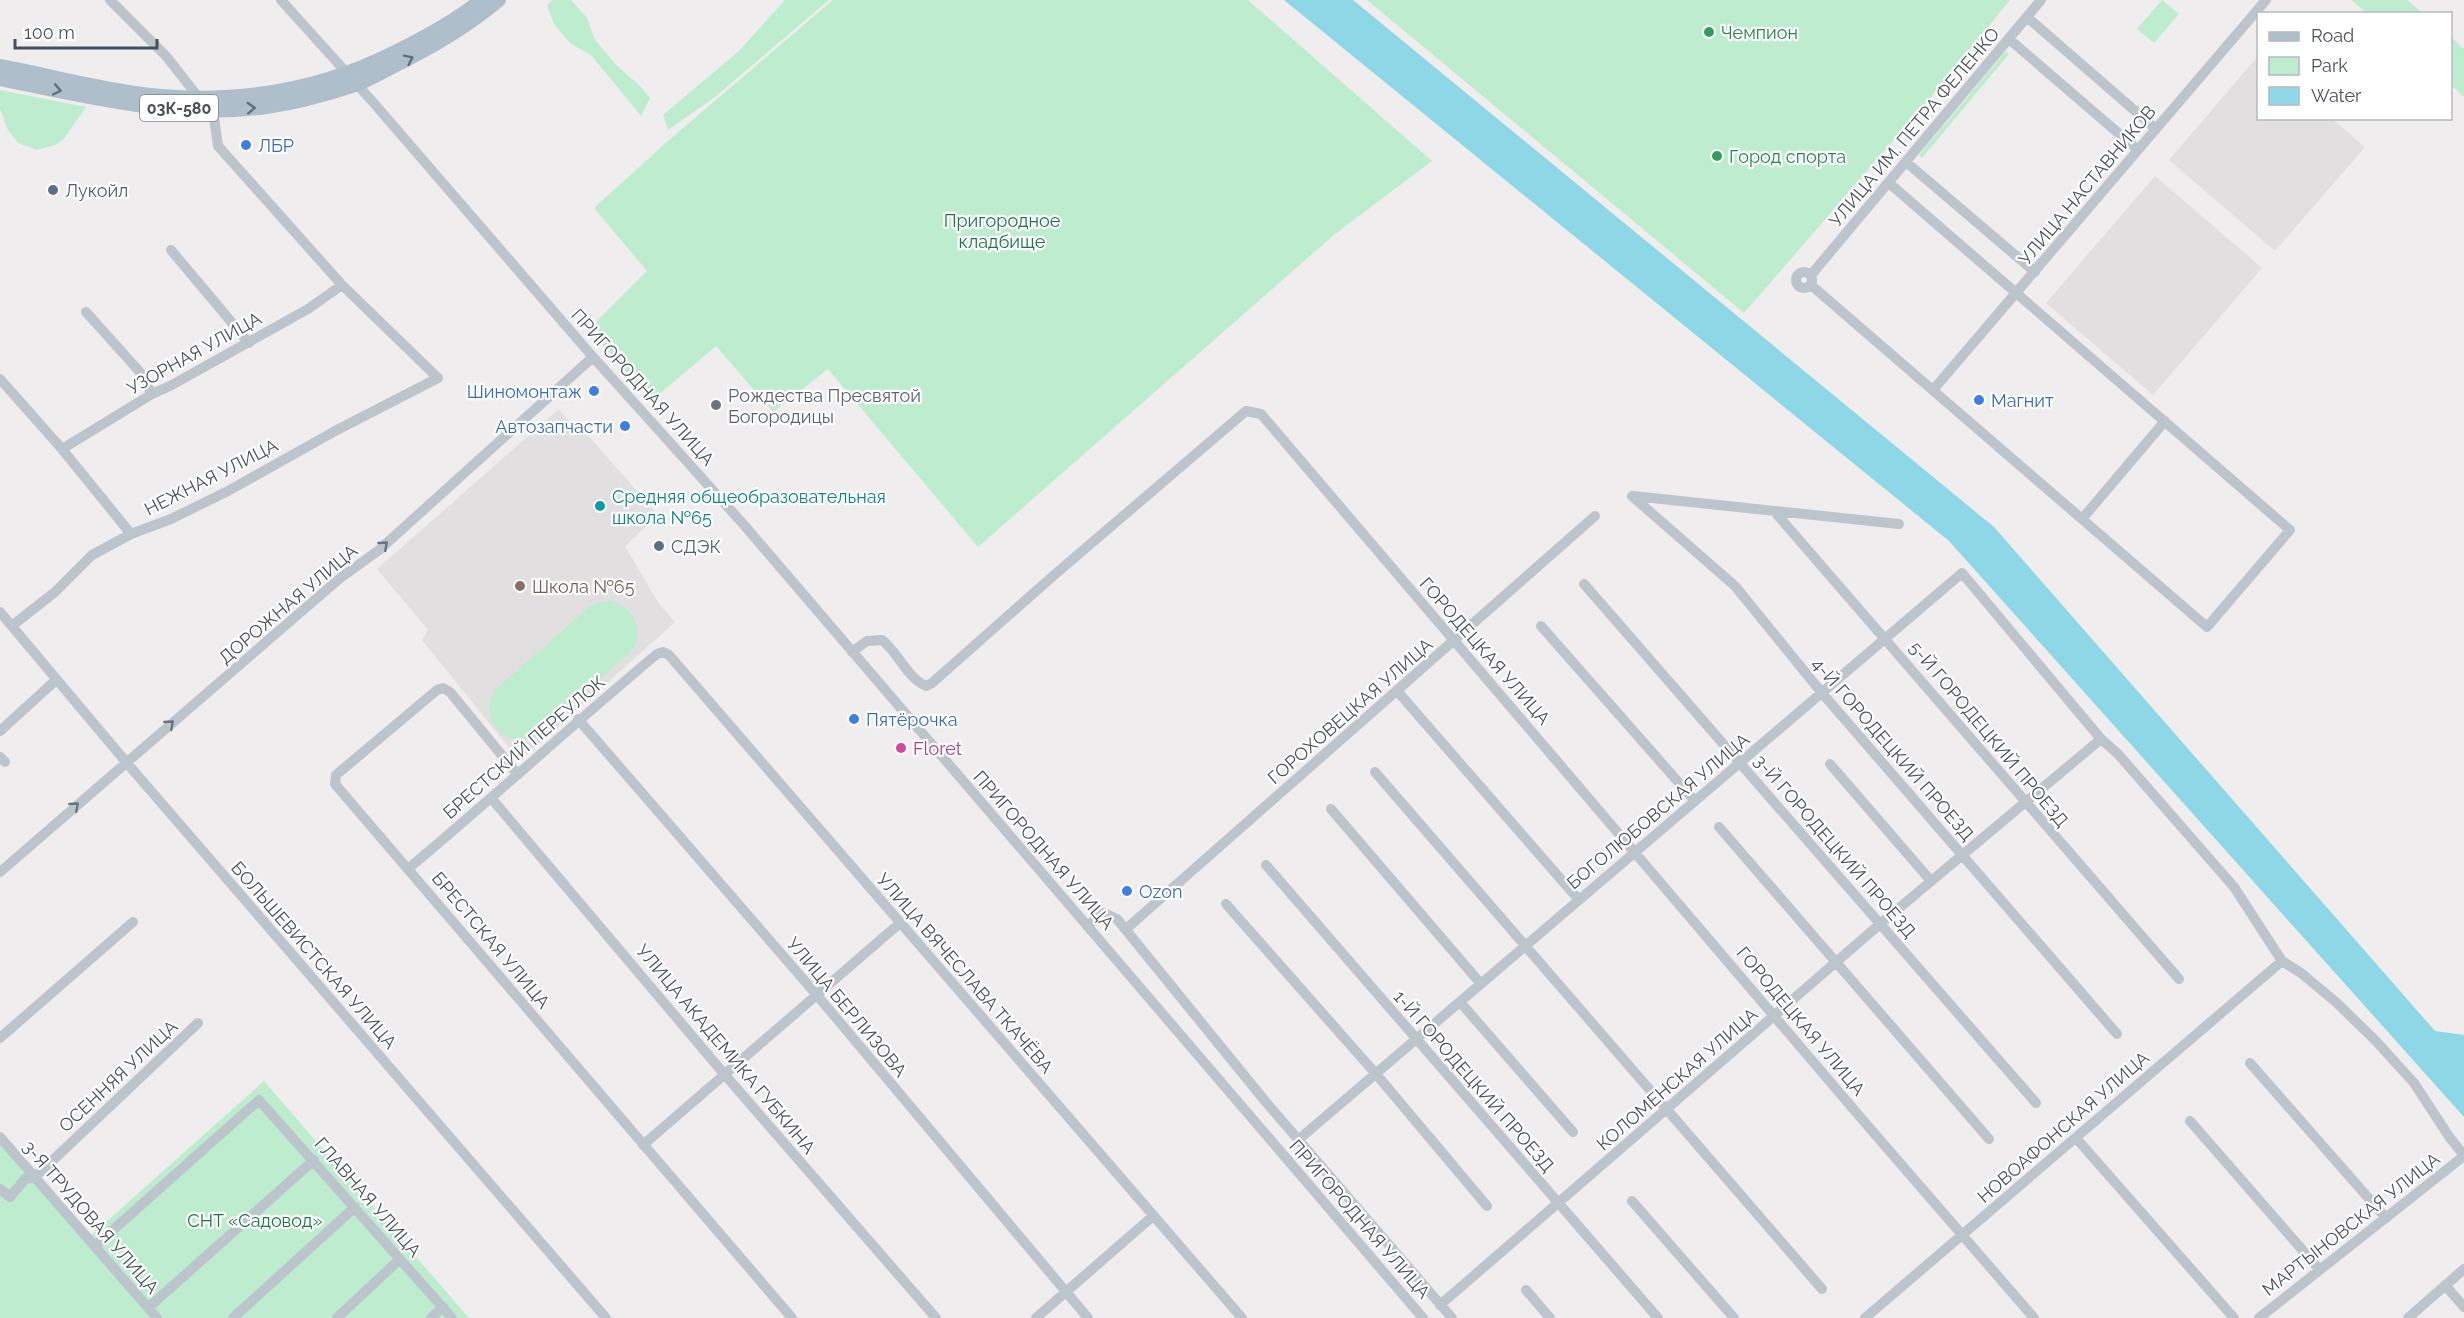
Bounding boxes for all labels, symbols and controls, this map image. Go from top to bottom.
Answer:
scale bar [15,12,158,50]
legend [2257,12,2452,120]
text: 100 m [24,22,75,43]
place label: Чемпион [1721,22,1798,43]
street label: УЛИЦА ИМ. ПЕТРА ФЕЛЕНКО [1825,23,2003,231]
marker: Чемпион [1702,25,1716,39]
text: Road [2311,25,2354,46]
one-way arrow [403,54,414,66]
text: Park [2311,55,2348,76]
one-way arrow [52,83,62,96]
text: Water [2311,85,2362,106]
road number: 03К-580 [140,95,218,121]
street label: УЛИЦА НАСТАВНИКОВ [2014,101,2160,269]
one-way arrow [246,102,255,115]
place label: ЛБР [258,135,294,156]
marker: ЛБР [239,138,253,152]
place label: Город спорта [1729,146,1846,167]
marker: Город спорта [1710,149,1724,163]
place label: Лукойл [65,180,128,201]
marker: Лукойл [46,183,60,197]
park label: Пригородное кладбище [944,210,1061,252]
street label: ПРИГОРОДНАЯ УЛИЦА [567,304,719,470]
street label: УЗОРНАЯ УЛИЦА [123,307,265,399]
place label: Шиномонтаж [467,381,582,402]
marker: Шиномонтаж [587,384,601,398]
place label: Рождества Пресвятой Богородицы [728,385,921,427]
place label: Магнит [1991,390,2054,411]
marker: Магнит [1972,393,1986,407]
marker: Рождества Пресвятой Богородицы [709,398,723,412]
place label: Автозапчасти [495,416,613,437]
marker: Автозапчасти [618,419,632,433]
street label: НЕЖНАЯ УЛИЦА [141,434,281,520]
place label: Средняя общеобразовательная школа №65 [612,486,886,528]
marker: Средняя общеобразовательная школа №65 [593,499,607,513]
place label: СДЭК [671,536,721,557]
marker: СДЭК [652,539,666,553]
street label: ДОРОЖНАЯ УЛИЦА [215,540,361,668]
one-way arrow [377,541,388,552]
street label: ГОРОДЕЦКАЯ УЛИЦА [1415,573,1555,729]
place label: Школа №65 [532,576,635,597]
marker: Школа №65 [513,579,527,593]
street label: ГОРОХОВЕЦКАЯ УЛИЦА [1263,634,1437,788]
street label: 5-Й ГОРОДЕЦКИЙ ПРОЕЗД [1905,637,2073,831]
street label: 4-Й ГОРОДЕЦКИЙ ПРОЕЗД [1808,653,1978,845]
street label: БРЕСТСКИЙ ПЕРЕУЛОК [439,671,609,823]
place label: Пятёрочка [866,709,958,730]
marker: Пятёрочка [847,712,861,726]
one-way arrow [163,720,174,731]
street label: БОГОЛЮБОВСКАЯ УЛИЦА [1563,729,1753,893]
place label: Floret [913,738,962,759]
marker: Floret [894,741,908,755]
street label: 3-Й ГОРОДЕЦКИЙ ПРОЕЗД [1750,750,1920,942]
street label: ПРИГОРОДНАЯ УЛИЦА [969,766,1119,934]
one-way arrow [69,802,79,813]
street label: БОЛЬШЕВИСТСКАЯ УЛИЦА [227,857,401,1053]
street label: БРЕСТСКАЯ УЛИЦА [428,867,554,1013]
street label: УЛИЦА ВЯЧЕСЛАВА ТКАЧЁВА [873,869,1057,1077]
place label: Ozon [1139,881,1182,902]
marker: Ozon [1120,884,1134,898]
street label: УЛИЦА БЕРЛИЗОВА [783,933,911,1081]
street label: УЛИЦА АКАДЕМИКА ГУБКИНА [632,940,820,1158]
street label: ГОРОДЕЦКАЯ УЛИЦА [1733,942,1869,1100]
street label: 1-Й ГОРОДЕЦКИЙ ПРОЕЗД [1389,986,1559,1176]
street label: КОЛОМЕНСКАЯ УЛИЦА [1592,1003,1762,1155]
street label: ОСЕННЯЯ УЛИЦА [54,1016,182,1136]
street label: НОВОАФОНСКАЯ УЛИЦА [1973,1047,2153,1207]
street label: ГЛАВНАЯ УЛИЦА [310,1133,426,1261]
street label: ПРИГОРОДНАЯ УЛИЦА [1285,1135,1435,1303]
street label: 3-Я ТРУДОВАЯ УЛИЦА [19,1136,163,1298]
street label: МАРТЫНОВСКАЯ УЛИЦА [2258,1148,2444,1300]
park label: СНТ «Садовод» [187,1210,323,1231]

